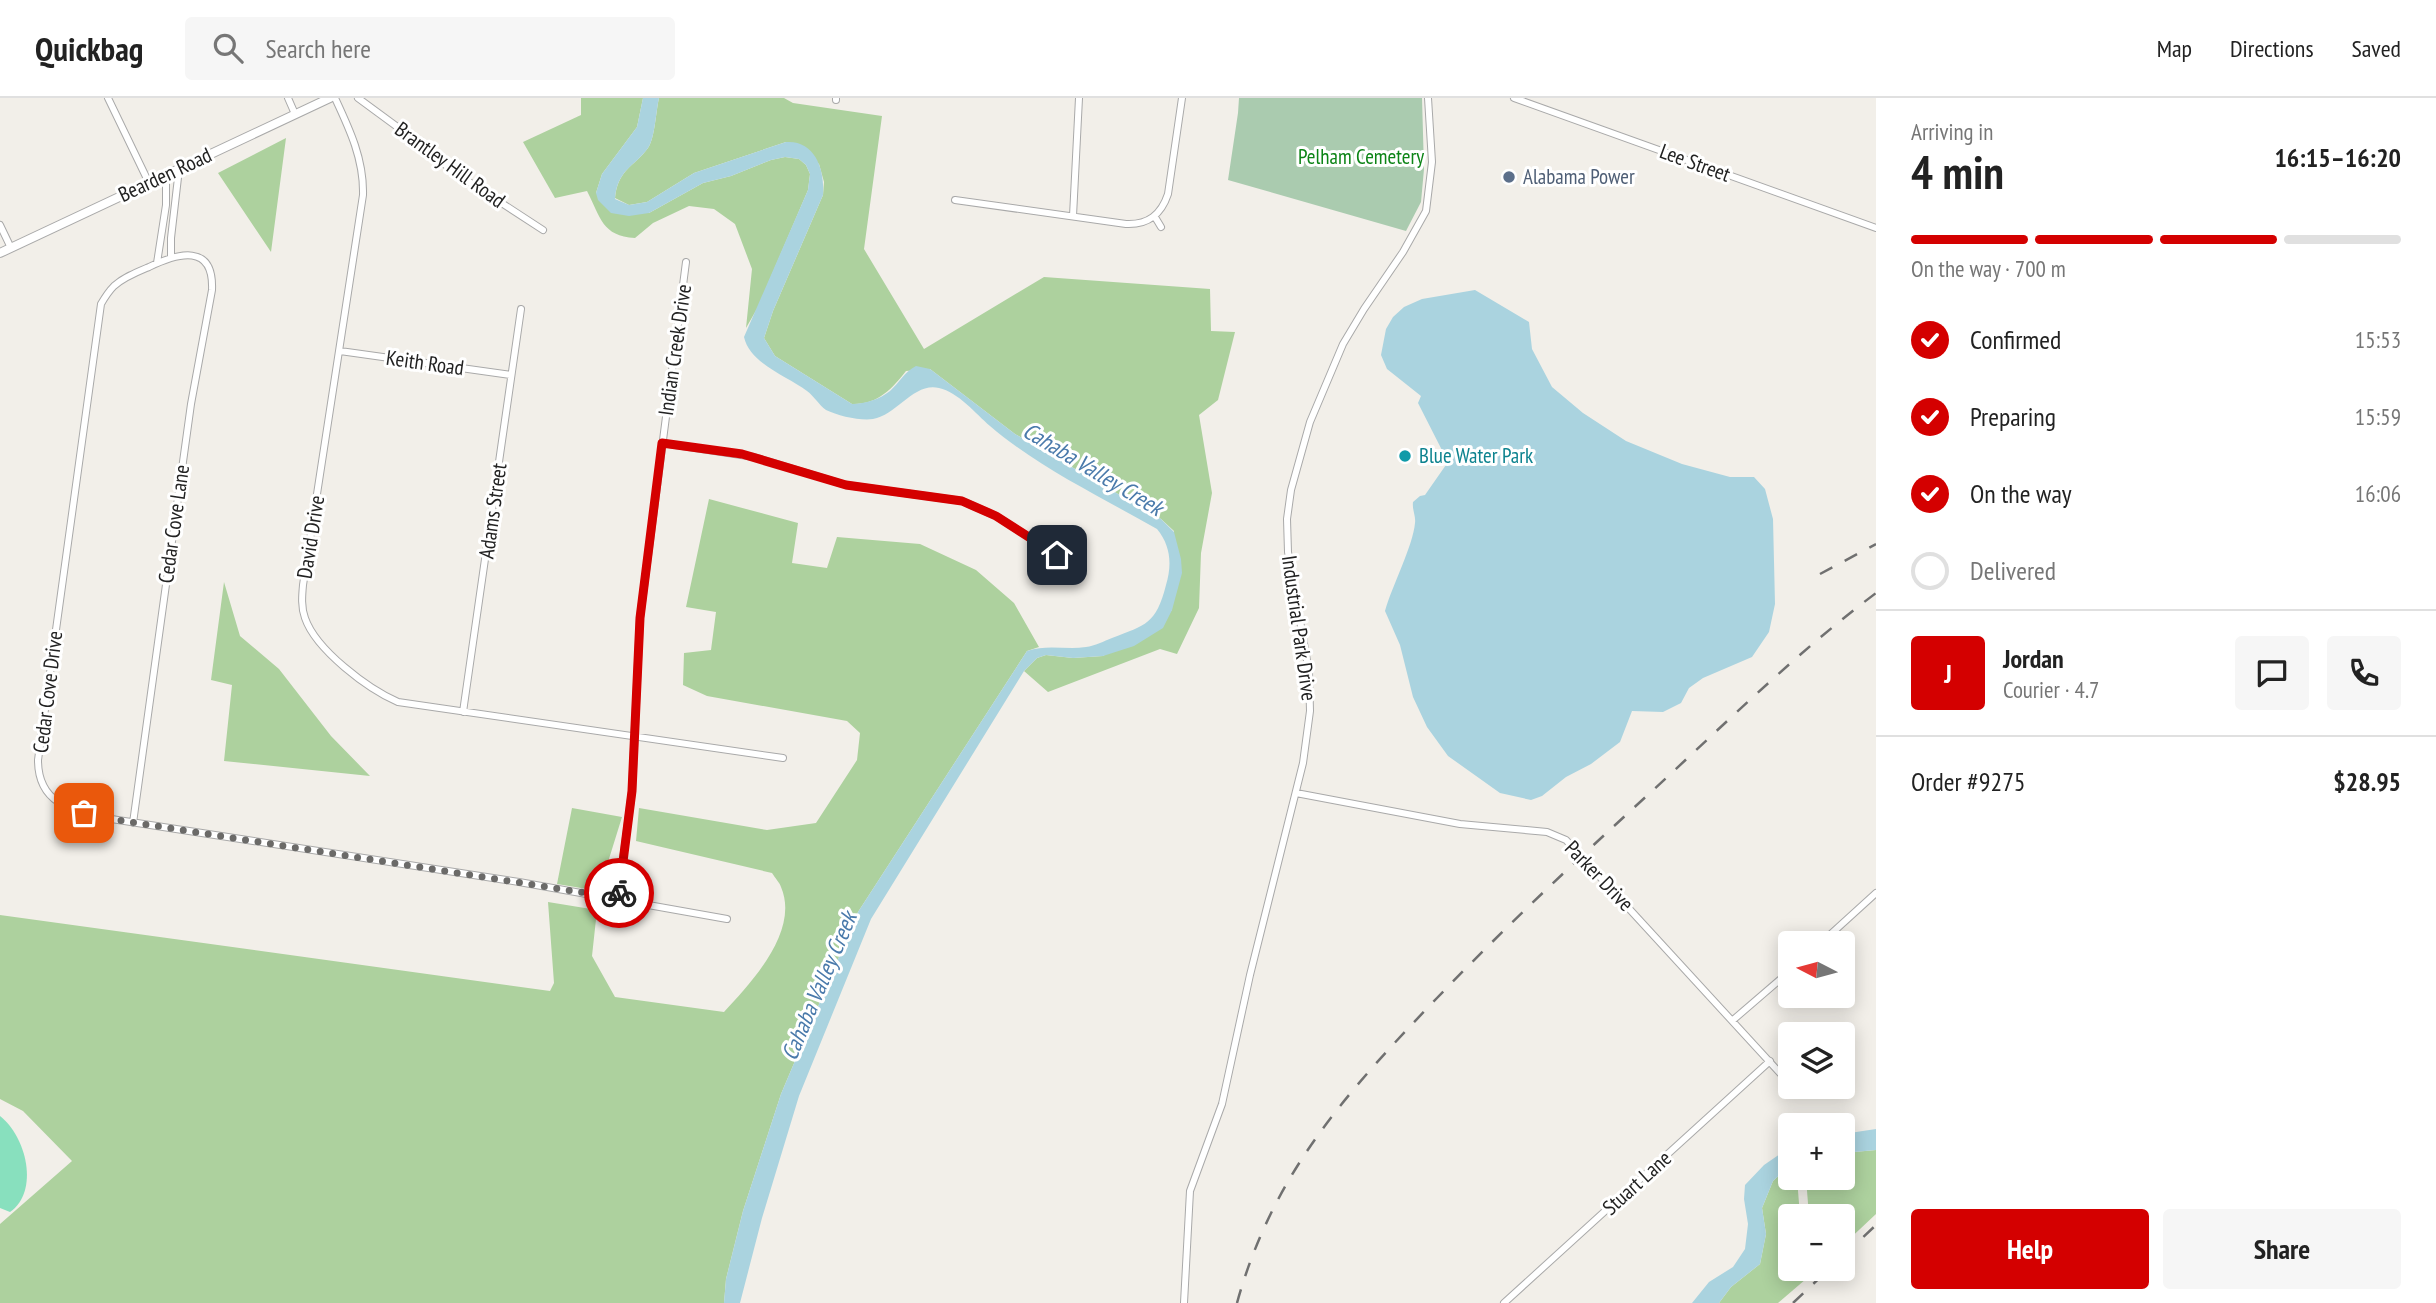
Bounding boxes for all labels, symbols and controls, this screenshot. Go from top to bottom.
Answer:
search box [185,17,675,80]
text: Quickbag [35,27,143,70]
icon: search [209,29,247,67]
text: Search here [265,32,371,65]
text: Map [2157,33,2192,64]
text: Directions [2230,33,2314,64]
text: Saved [2352,33,2401,64]
street label: Brantley Hill Road [390,116,511,214]
text: Arriving in [1911,117,1993,146]
street label: Lee Street [1656,137,1734,188]
street label: Bearden Road [114,141,216,208]
text: 16:15–16:20 [2274,141,2401,174]
text: 4 min [1911,142,2004,202]
park label: Pelham Cemetery [1298,143,1424,170]
place label: Alabama Power [1523,163,1635,190]
marker: Alabama Power [1501,169,1517,185]
text: On the way · 700 m [1911,254,2066,283]
street label: Indian Creek Drive [652,283,697,417]
icon: check [1911,321,1949,359]
text: Confirmed [1970,323,2061,356]
text: 15:53 [2355,325,2401,354]
street label: Keith Road [385,344,466,381]
icon: check [1911,398,1949,436]
text: Preparing [1970,400,2056,433]
text: 15:59 [2355,402,2401,431]
water label: Cahaba Valley Creek [1018,415,1171,523]
place label: Blue Water Park [1419,442,1533,469]
marker: Blue Water Park [1397,448,1413,464]
street label: Adams Street [472,461,513,560]
street label: Cedar Cove Lane [152,463,195,585]
icon: check [1911,475,1949,513]
text: On the way [1970,477,2072,510]
text: 16:06 [2355,479,2401,508]
street label: David Drive [291,493,330,580]
pin [1027,525,1087,585]
icon: home [1038,536,1076,574]
street label: Industrial Park Drive [1276,553,1323,702]
text: Delivered [1970,554,2056,587]
street label: Cedar Cove Drive [27,629,68,754]
button: chat [2235,636,2309,710]
button: phone [2327,636,2401,710]
text: Jordan [2003,642,2064,675]
text: J [1944,657,1952,690]
text: Courier · 4.7 [2003,675,2099,704]
text: Order #9275 [1911,765,2026,798]
text: $28.95 [2333,765,2401,798]
pin [54,783,114,843]
icon: bag [65,794,103,832]
street label: Parker Drive [1559,835,1640,917]
courier [584,858,654,928]
icon: bike [600,874,638,912]
water label: Cahaba Valley Creek [774,905,864,1064]
north arrow [1778,931,1855,1008]
map controls [1778,931,1855,1281]
button: layers [1778,1022,1855,1099]
button: + [1778,1113,1855,1190]
street label: Stuart Lane [1597,1145,1677,1221]
button: − [1778,1204,1855,1281]
button: Help [1911,1209,2149,1289]
button: Share [2163,1209,2401,1289]

